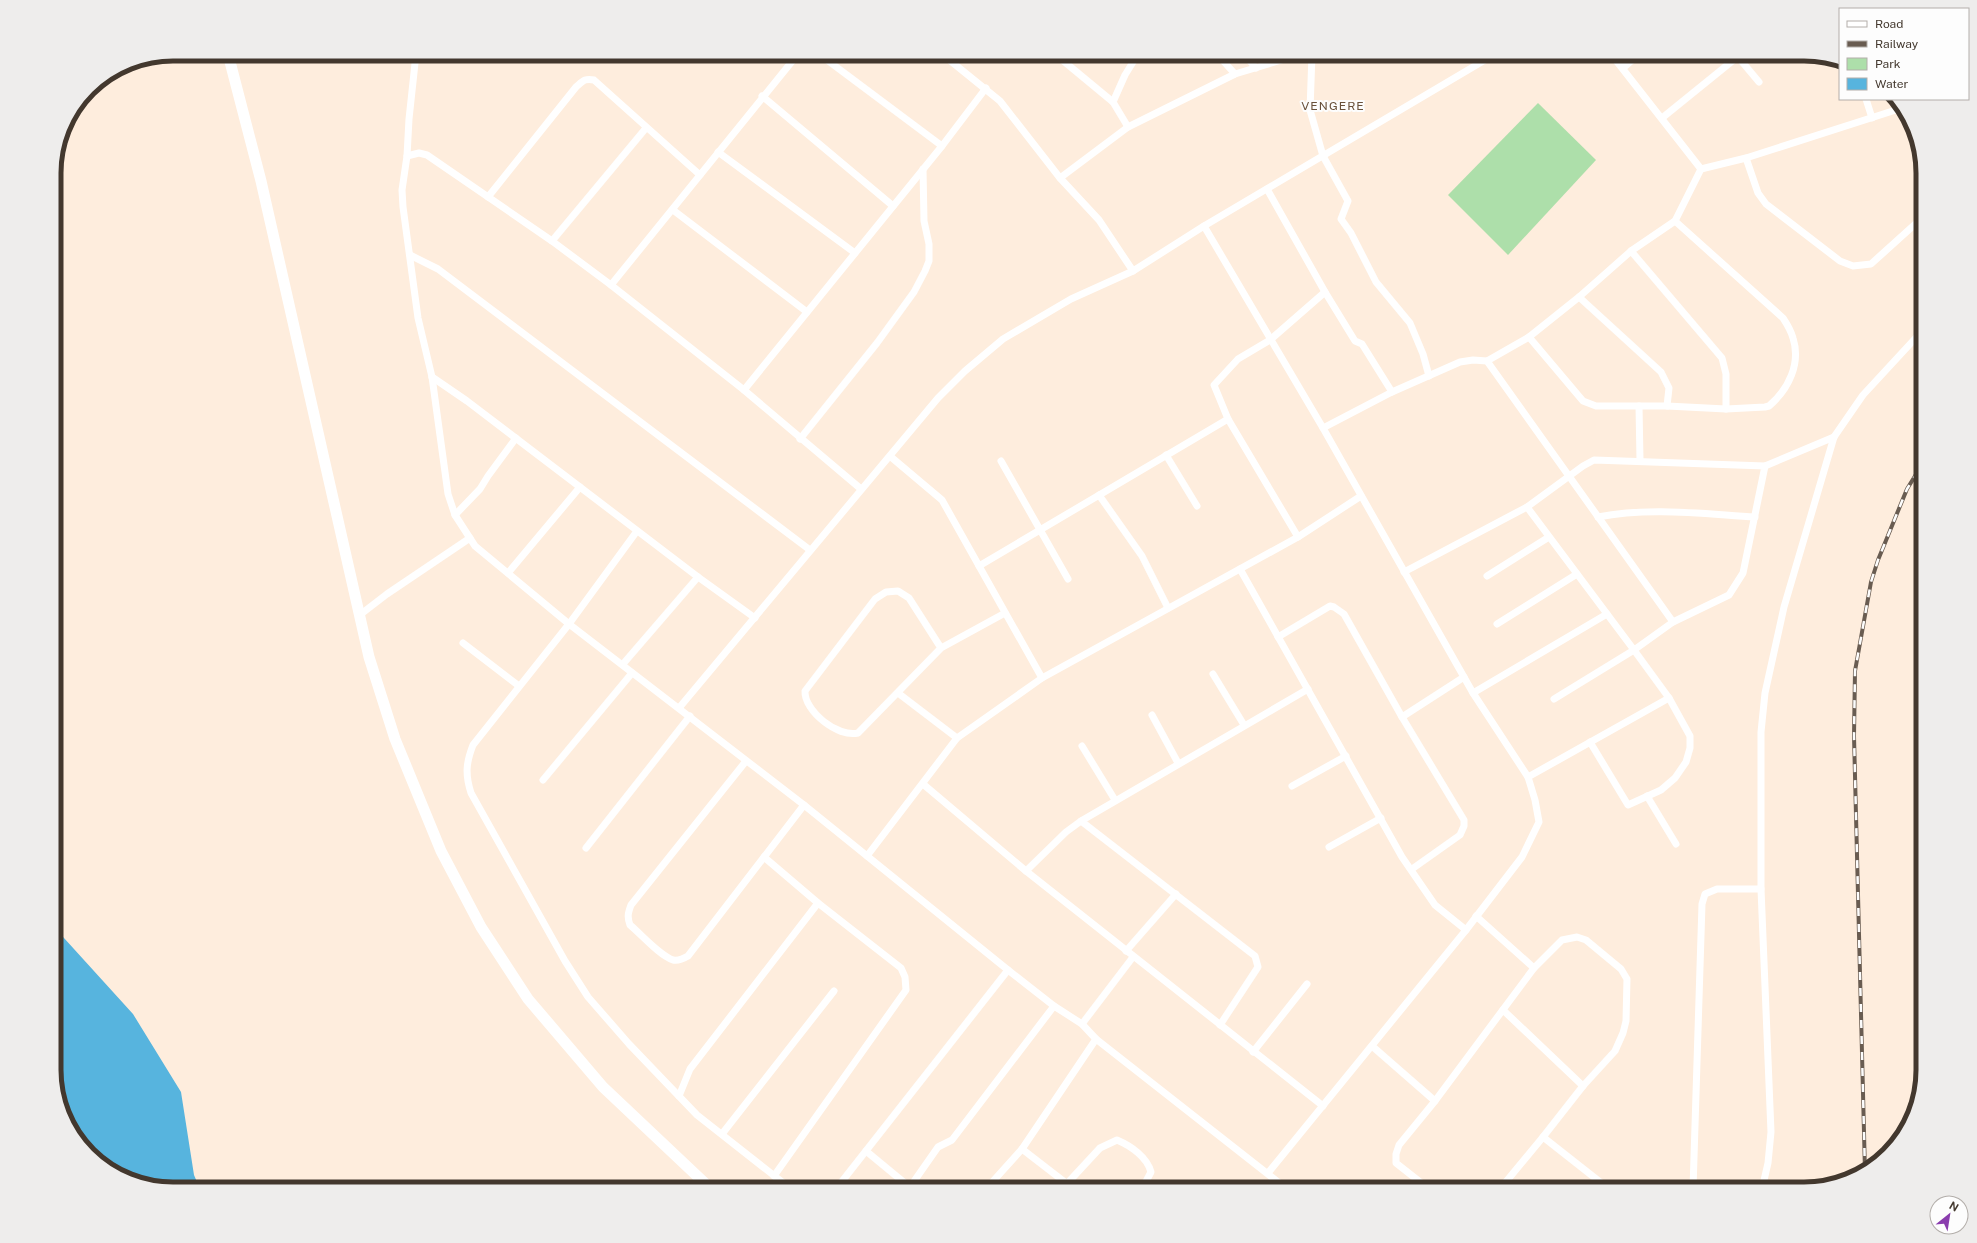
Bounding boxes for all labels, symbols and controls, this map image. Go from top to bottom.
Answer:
legend [1839,8,1969,100]
text: Road [1875,17,1903,31]
text: Railway [1875,37,1919,51]
text: Park [1875,57,1901,71]
text: Water [1875,77,1909,91]
district label: VENGERE [1301,99,1365,113]
north arrow [1929,1195,1969,1235]
text: N [1947,1199,1961,1214]

